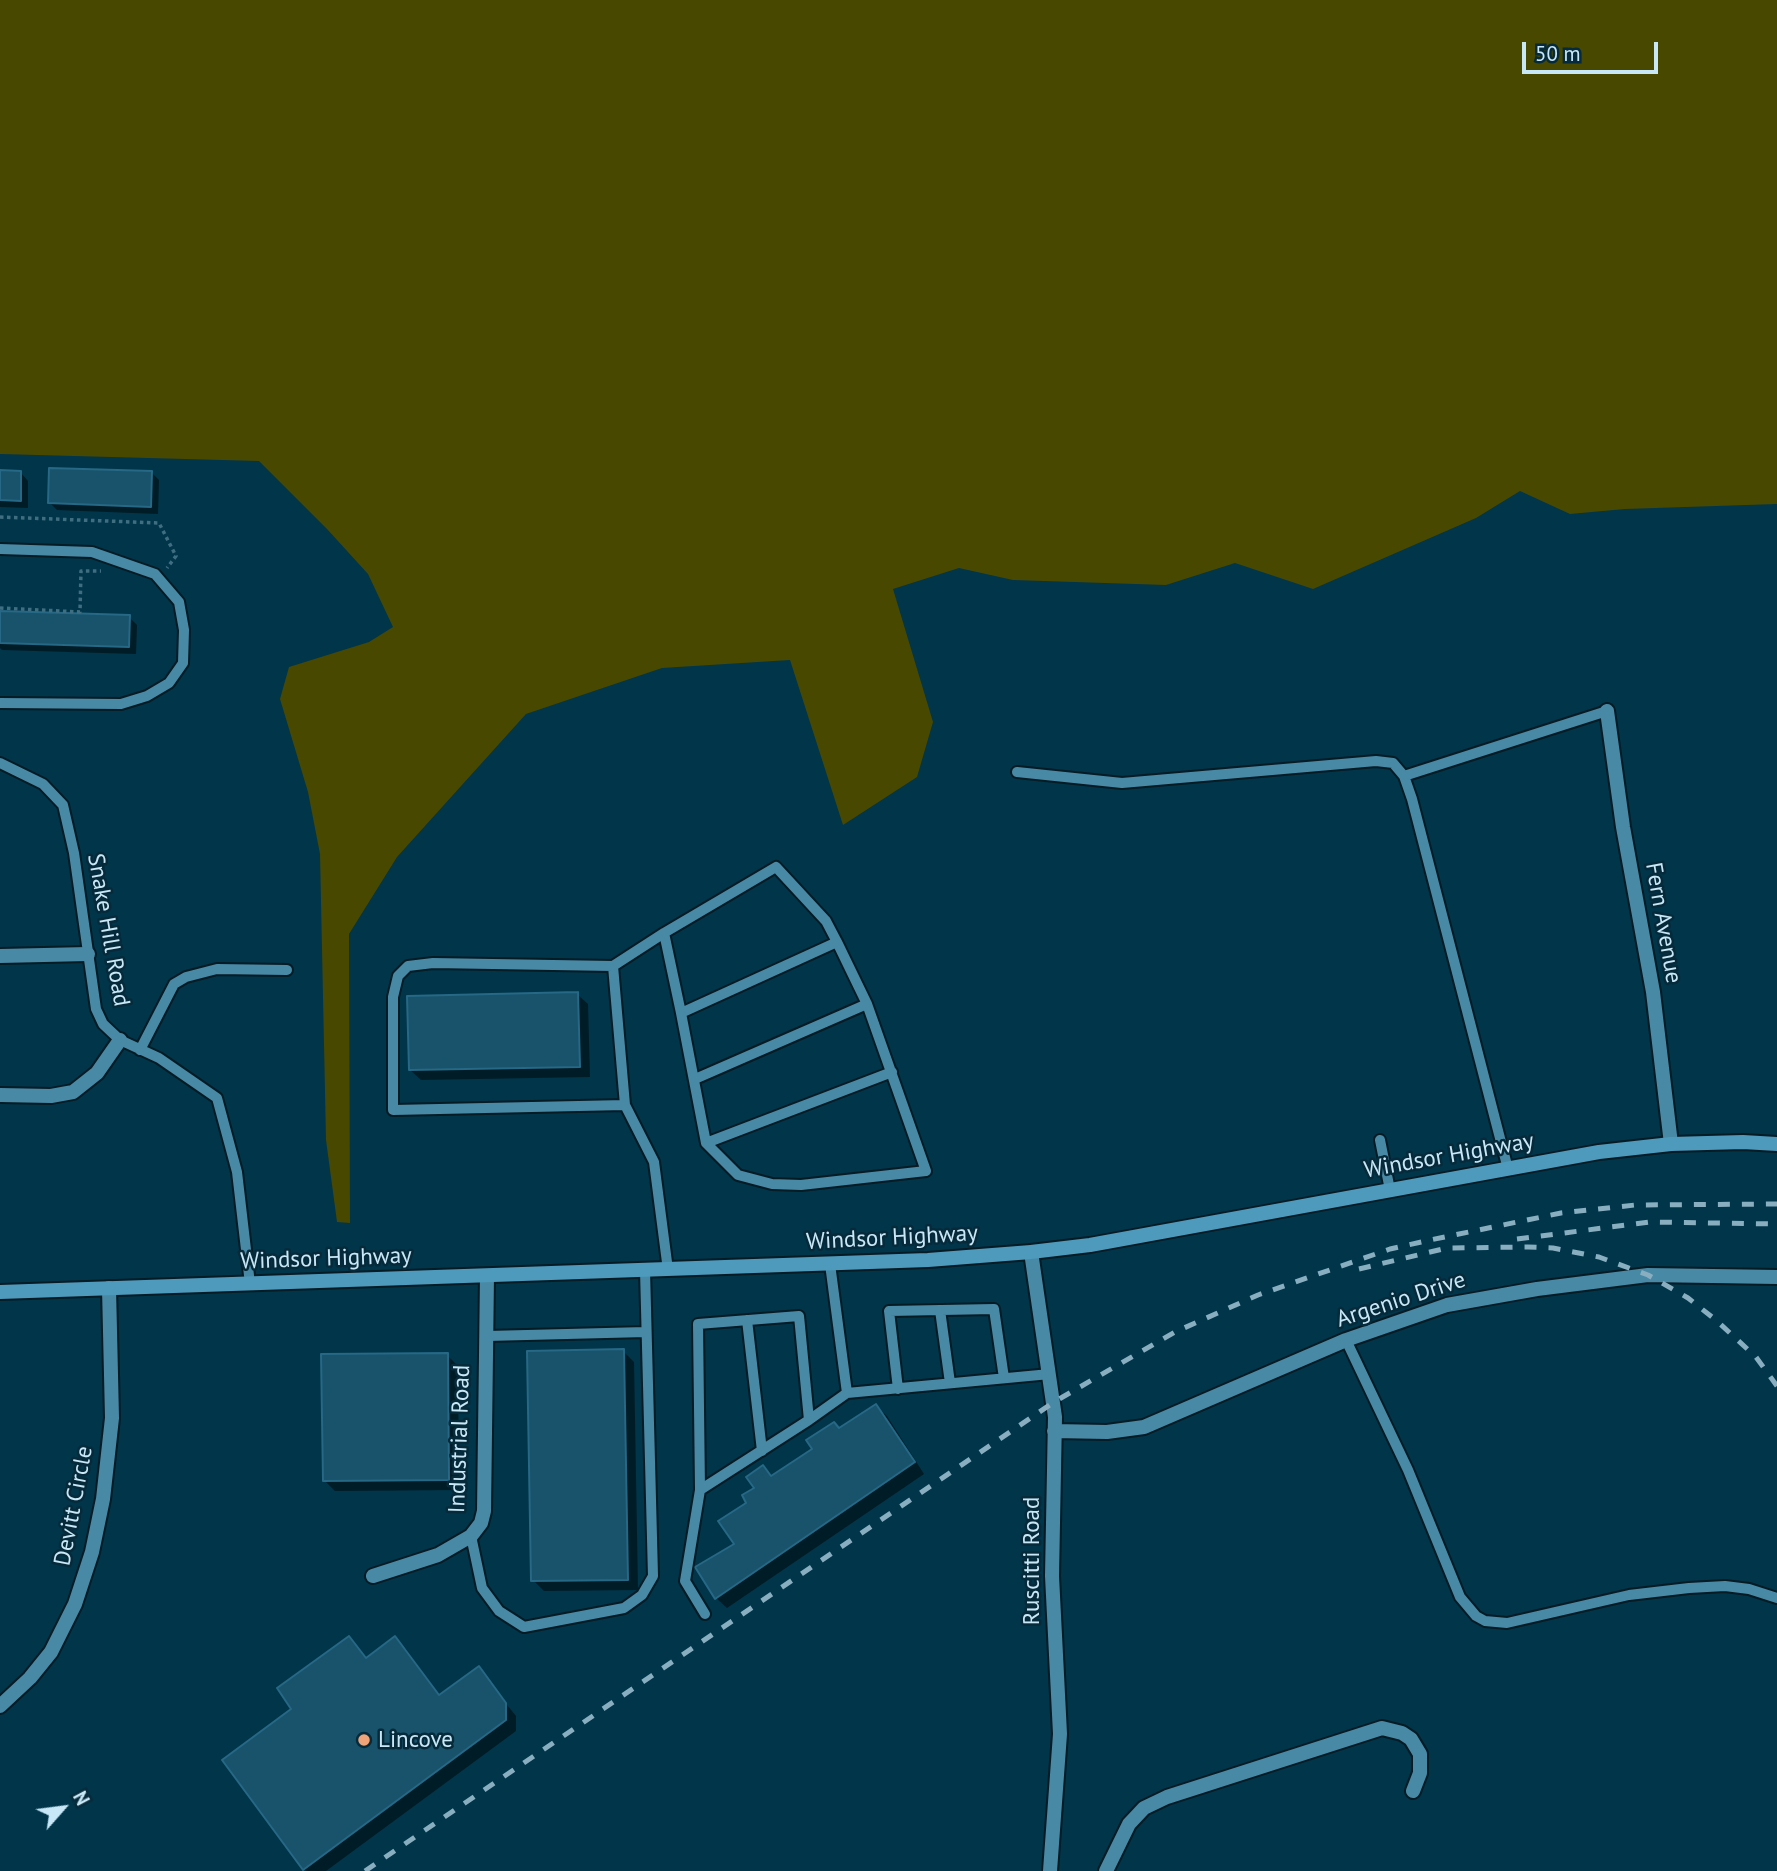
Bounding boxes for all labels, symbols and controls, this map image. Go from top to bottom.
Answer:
scale bar [1525,28,1662,72]
text: 50 m [1535,40,1581,67]
street label: Snake Hill Road [81,851,135,1009]
street label: Fern Avenue [1639,861,1687,985]
street label: Windsor Highway [1362,1128,1536,1184]
street label: Windsor Highway [806,1220,978,1256]
street label: Windsor Highway [240,1242,412,1276]
street label: Argenio Drive [1333,1266,1469,1334]
street label: Industrial Road [444,1364,476,1514]
street label: Devitt Circle [49,1444,99,1568]
street label: Ruscitti Road [1018,1497,1046,1625]
place label: Lincove [378,1726,453,1754]
marker: Lincove [356,1732,372,1748]
north arrow [28,1773,98,1843]
text: N [68,1787,95,1809]

